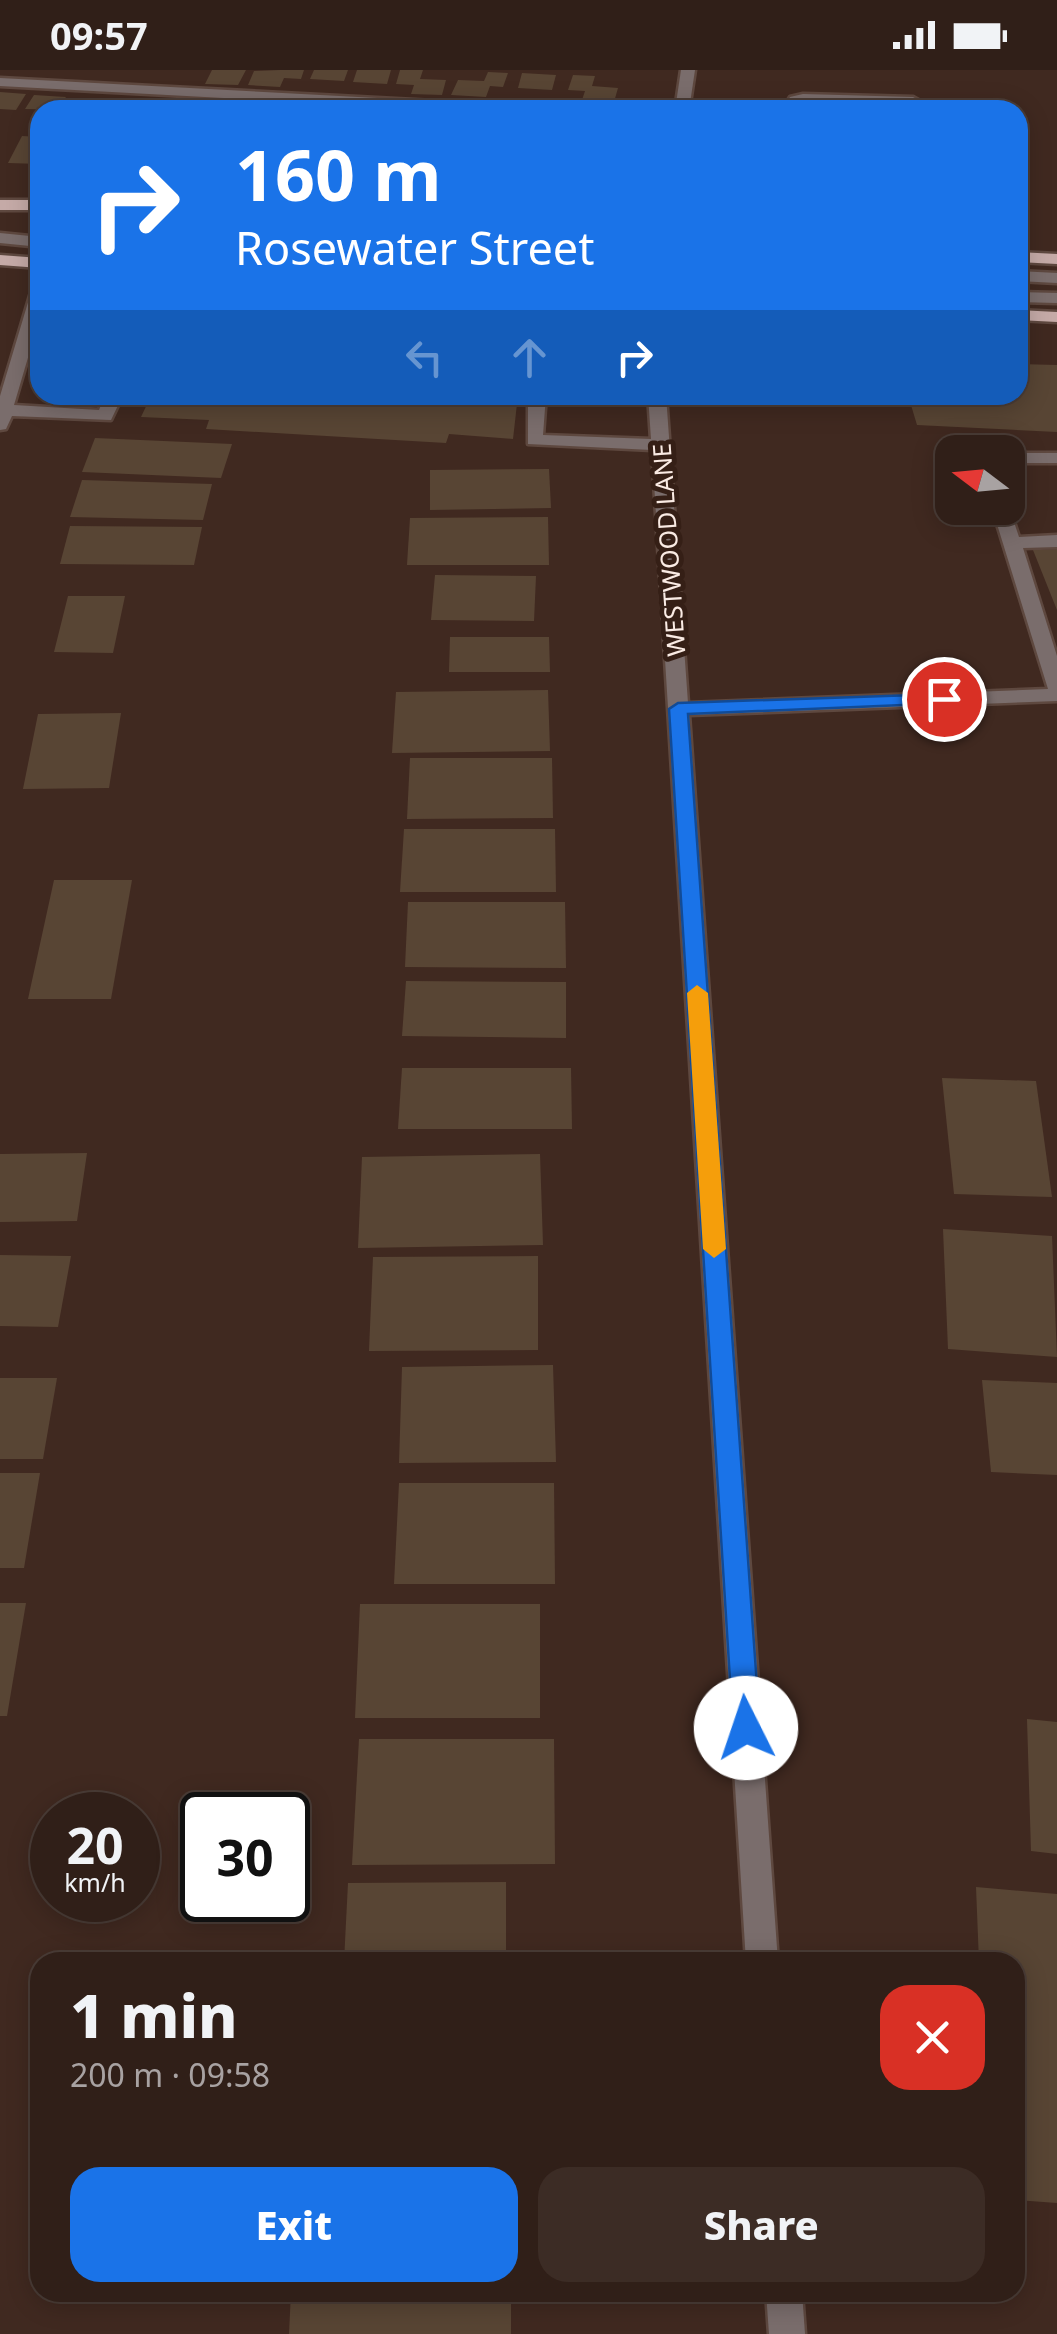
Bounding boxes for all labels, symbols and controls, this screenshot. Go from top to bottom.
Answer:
text: 09:57 [50,9,148,61]
text: 160 m [235,126,442,222]
icon: right [70,140,200,270]
text: Rosewater Street [235,217,594,278]
icon: left [397,330,452,385]
icon: ahead [502,330,557,385]
icon: right [607,330,662,385]
north arrow [935,435,1025,525]
map controls [935,435,1025,525]
street label: WESTWOOD LANE [644,442,692,658]
pin [902,657,987,742]
icon: arrive [917,672,972,727]
position arrow [694,1676,798,1780]
speed limit sign: 30 [180,1792,310,1922]
text: 20 [66,1811,124,1879]
text: km/h [64,1865,126,1899]
text: 1 min [70,1974,238,2056]
button: close [880,1985,985,2090]
text: 200 m · 09:58 [70,2053,270,2096]
button: Exit [70,2167,518,2282]
button: Share [538,2167,985,2282]

